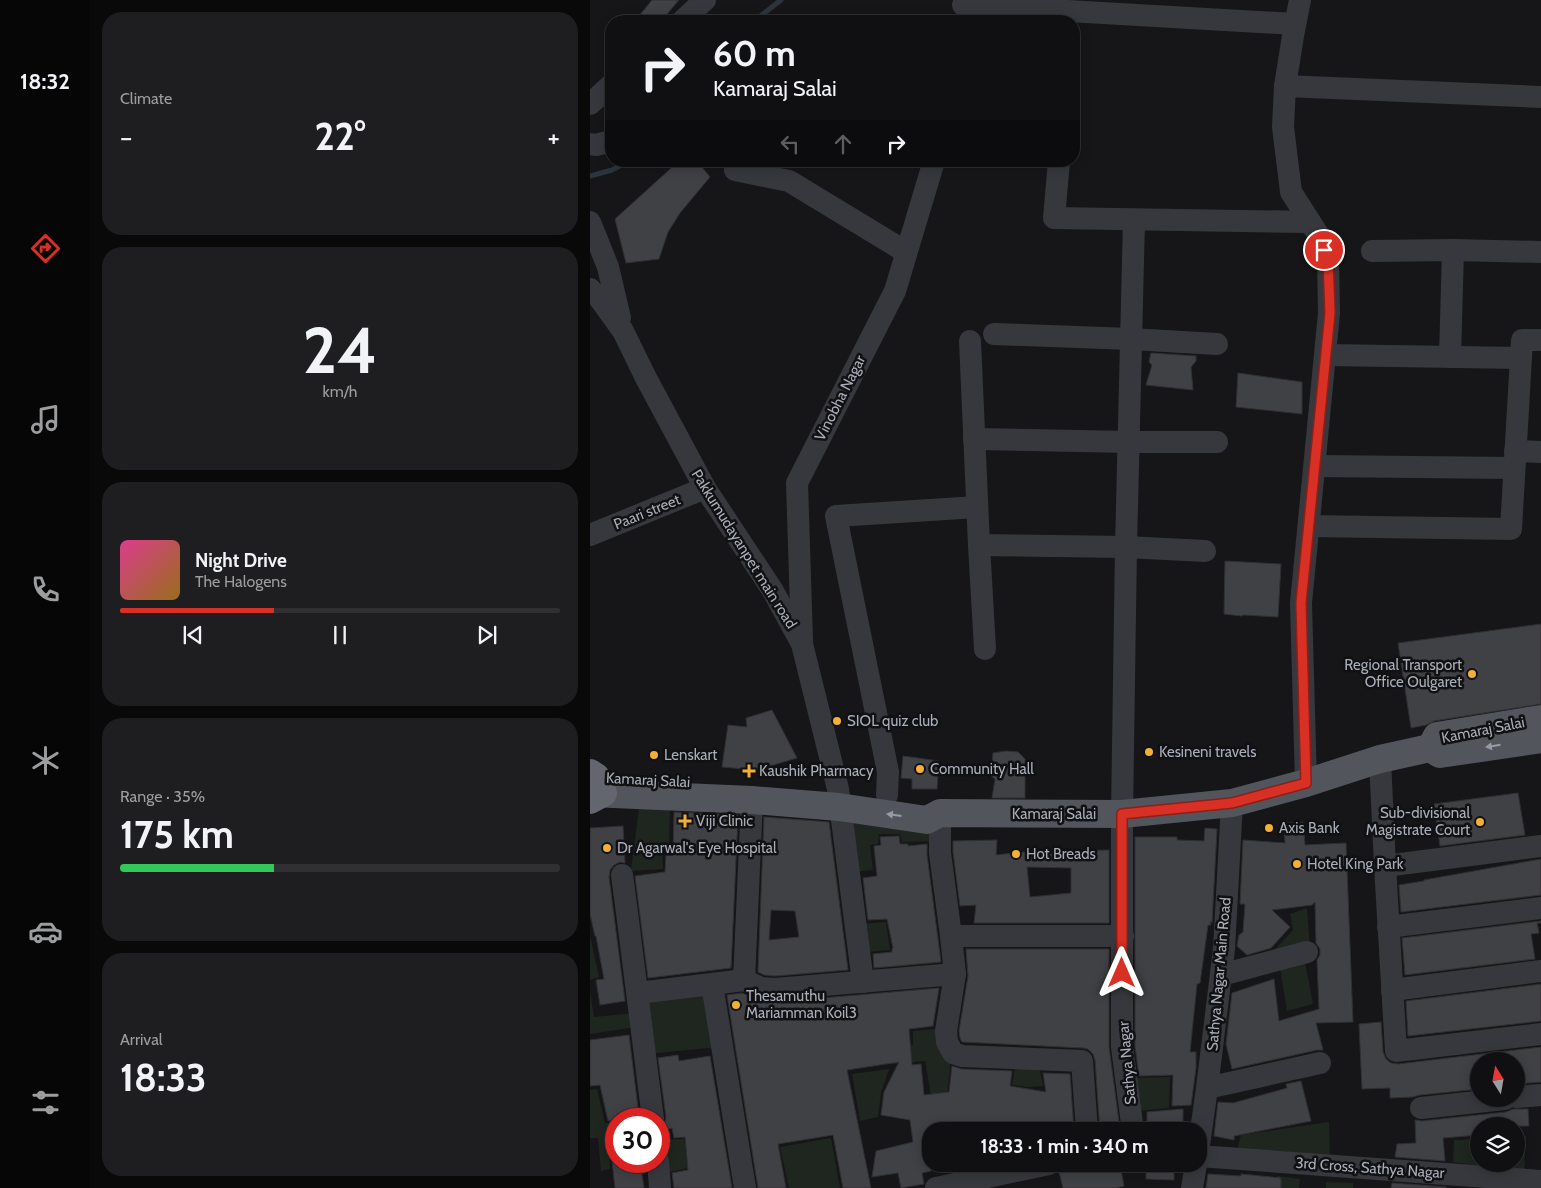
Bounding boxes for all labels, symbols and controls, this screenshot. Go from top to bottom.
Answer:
text: 60 m [713,32,796,75]
icon: right [630,35,695,100]
text: 18:32 [20,68,70,95]
text: Kamaraj Salai [713,75,837,102]
text: Climate [120,89,172,108]
text: 22° [314,113,366,160]
text: − [120,120,132,154]
text: + [548,120,560,154]
icon: left [776,130,804,158]
icon: ahead [829,130,857,158]
icon: right [882,130,910,158]
pin [1303,229,1345,271]
icon: directions [28,231,63,266]
icon: arrive [1310,236,1338,264]
text: 24 [303,310,377,389]
street label: Vinobha Nagar [811,352,869,444]
text: km/h [322,382,358,401]
icon: music [28,402,63,437]
street label: Pakkumudayanpet main road [688,466,800,632]
street label: Paari street [611,490,683,534]
text: Night Drive [195,549,287,572]
icon: phone [28,572,63,607]
text: The Halogens [195,572,287,591]
icon: previous [179,621,207,649]
icon: pause [326,621,354,649]
icon: next [473,621,501,649]
place label: Regional Transport Office Oulgaret [1344,656,1462,691]
marker: Regional Transport Office Oulgaret [1466,668,1478,680]
place label: SIOL quiz club [847,712,938,730]
street label: Kamaraj Salai [1440,713,1526,747]
marker: SIOL quiz club [831,715,843,727]
icon: climate [28,743,63,778]
place label: Kesineni travels [1159,743,1256,761]
one-way arrow [1484,743,1500,751]
place label: Lenskart [664,746,717,764]
marker: Kesineni travels [1143,746,1155,758]
marker: Lenskart [648,749,660,761]
place label: Community Hall [930,760,1034,778]
place label: Kaushik Pharmacy [759,762,874,780]
marker: Community Hall [914,763,926,775]
marker: Kaushik Pharmacy [743,765,755,777]
street label: Kamaraj Salai [605,769,691,791]
text: Range · 35% [120,787,205,806]
place label: Sub-divisional Magistrate Court [1366,804,1470,839]
street label: Kamaraj Salai [1012,805,1096,823]
text: 175 km [120,811,234,858]
one-way arrow [885,811,901,819]
place label: Viji Clinic [696,812,753,830]
marker: Viji Clinic [678,814,692,828]
marker: Sub-divisional Magistrate Court [1474,816,1486,828]
place label: Axis Bank [1279,819,1340,837]
marker: Axis Bank [1263,822,1275,834]
place label: Dr Agarwal's Eye Hospital [617,839,777,857]
marker: Dr Agarwal's Eye Hospital [601,842,613,854]
place label: Hot Breads [1026,845,1096,863]
marker: Hot Breads [1010,848,1022,860]
place label: Hotel King Park [1307,855,1404,873]
marker: Hotel King Park [1291,858,1303,870]
street label: Sathya Nagar Main Road [1203,897,1235,1051]
icon: car [28,914,63,949]
position arrow [1095,946,1147,998]
place label: Thesamuthu Mariamman Koil3 [746,987,857,1022]
marker: Thesamuthu Mariamman Koil3 [730,999,742,1011]
street label: Sathya Nagar [1114,1020,1140,1106]
text: Arrival [120,1030,163,1049]
north arrow [1470,1052,1525,1108]
map controls [1470,1052,1525,1172]
text: 18:33 [120,1054,206,1101]
icon: filters [28,1085,63,1120]
speed limit sign: 30 [605,1108,670,1173]
button: layers [1470,1117,1525,1172]
text: 18:33 · 1 min · 340 m [980,1135,1149,1158]
street label: 3rd Cross, Sathya Nagar [1295,1154,1445,1182]

